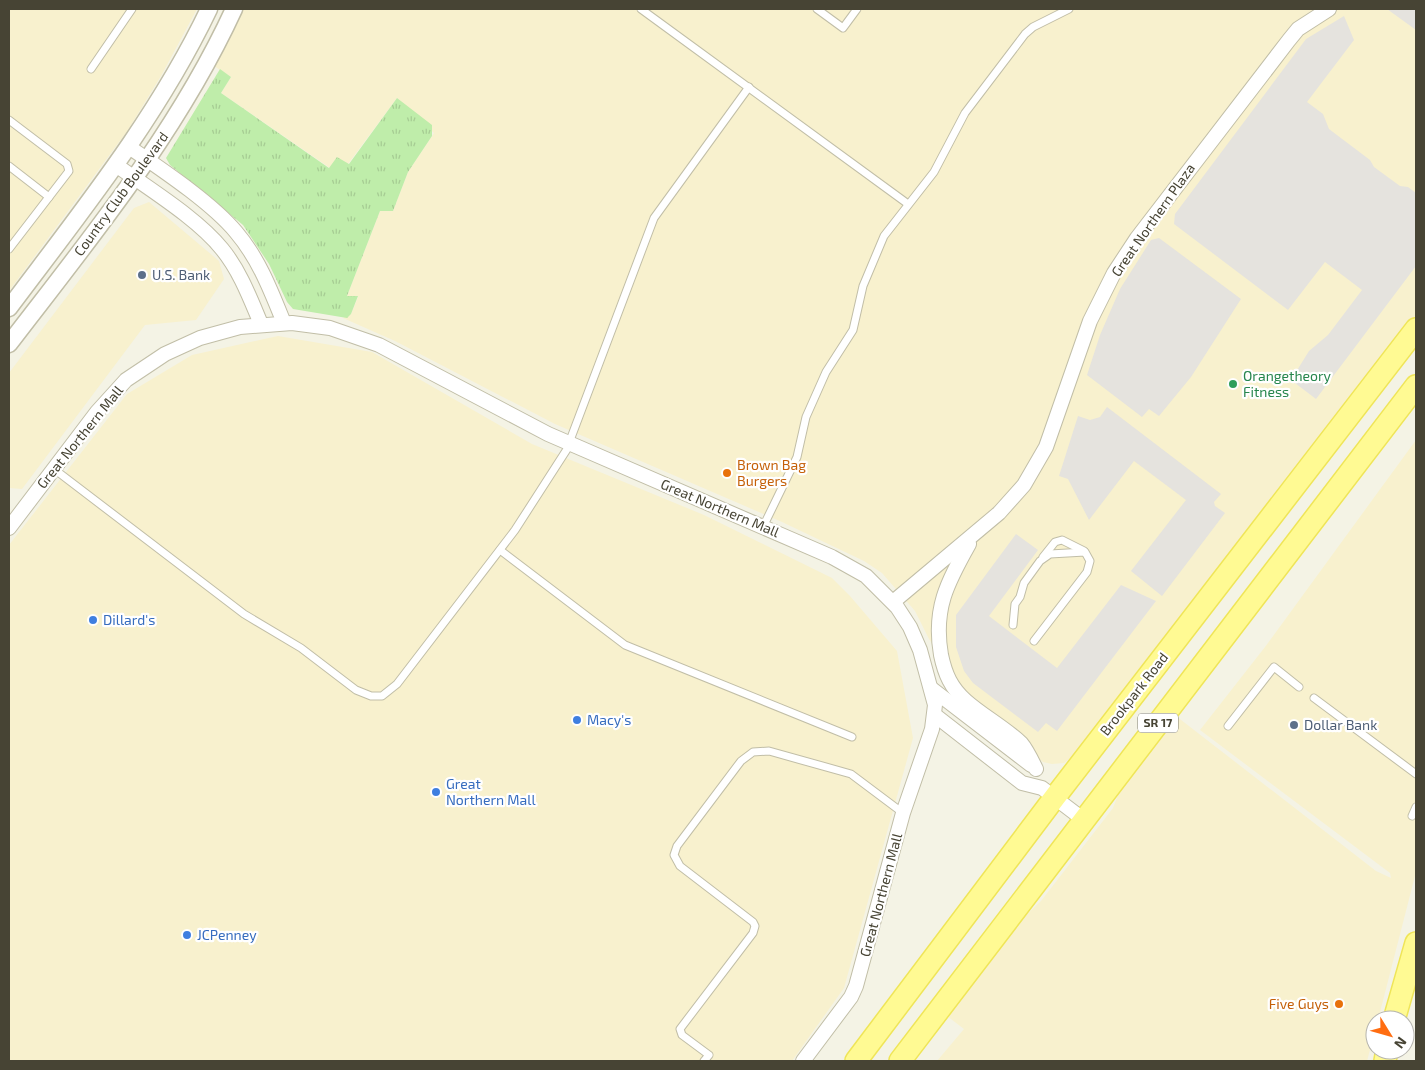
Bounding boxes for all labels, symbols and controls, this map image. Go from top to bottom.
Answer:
street label: Country Club Boulevard [70,128,171,259]
street label: Great Northern Plaza [1107,160,1198,280]
place label: U.S. Bank [152,266,210,283]
marker: U.S. Bank [136,269,148,281]
place label: Orangetheory Fitness [1243,367,1332,400]
marker: Orangetheory Fitness [1227,378,1239,390]
street label: Great Northern Mall [33,381,127,492]
place label: Brown Bag Burgers [737,456,806,489]
marker: Brown Bag Burgers [721,467,733,479]
street label: Great Northern Mall [658,475,783,541]
place label: Dillard's [103,611,155,628]
marker: Dillard's [87,614,99,626]
street label: Brookpark Road [1096,649,1171,739]
place label: Macy's [587,711,631,728]
marker: Macy's [571,714,583,726]
road number: SR 17 [1138,714,1178,732]
place label: Dollar Bank [1304,716,1377,733]
marker: Dollar Bank [1288,719,1300,731]
place label: Great Northern Mall [446,775,536,808]
marker: Great Northern Mall [430,786,442,798]
street label: Great Northern Mall [856,830,905,959]
place label: JCPenney [197,926,257,943]
marker: JCPenney [181,929,193,941]
place label: Five Guys [1269,995,1329,1012]
marker: Five Guys [1333,998,1345,1010]
north arrow [1365,1010,1415,1060]
text: N [1391,1034,1411,1052]

